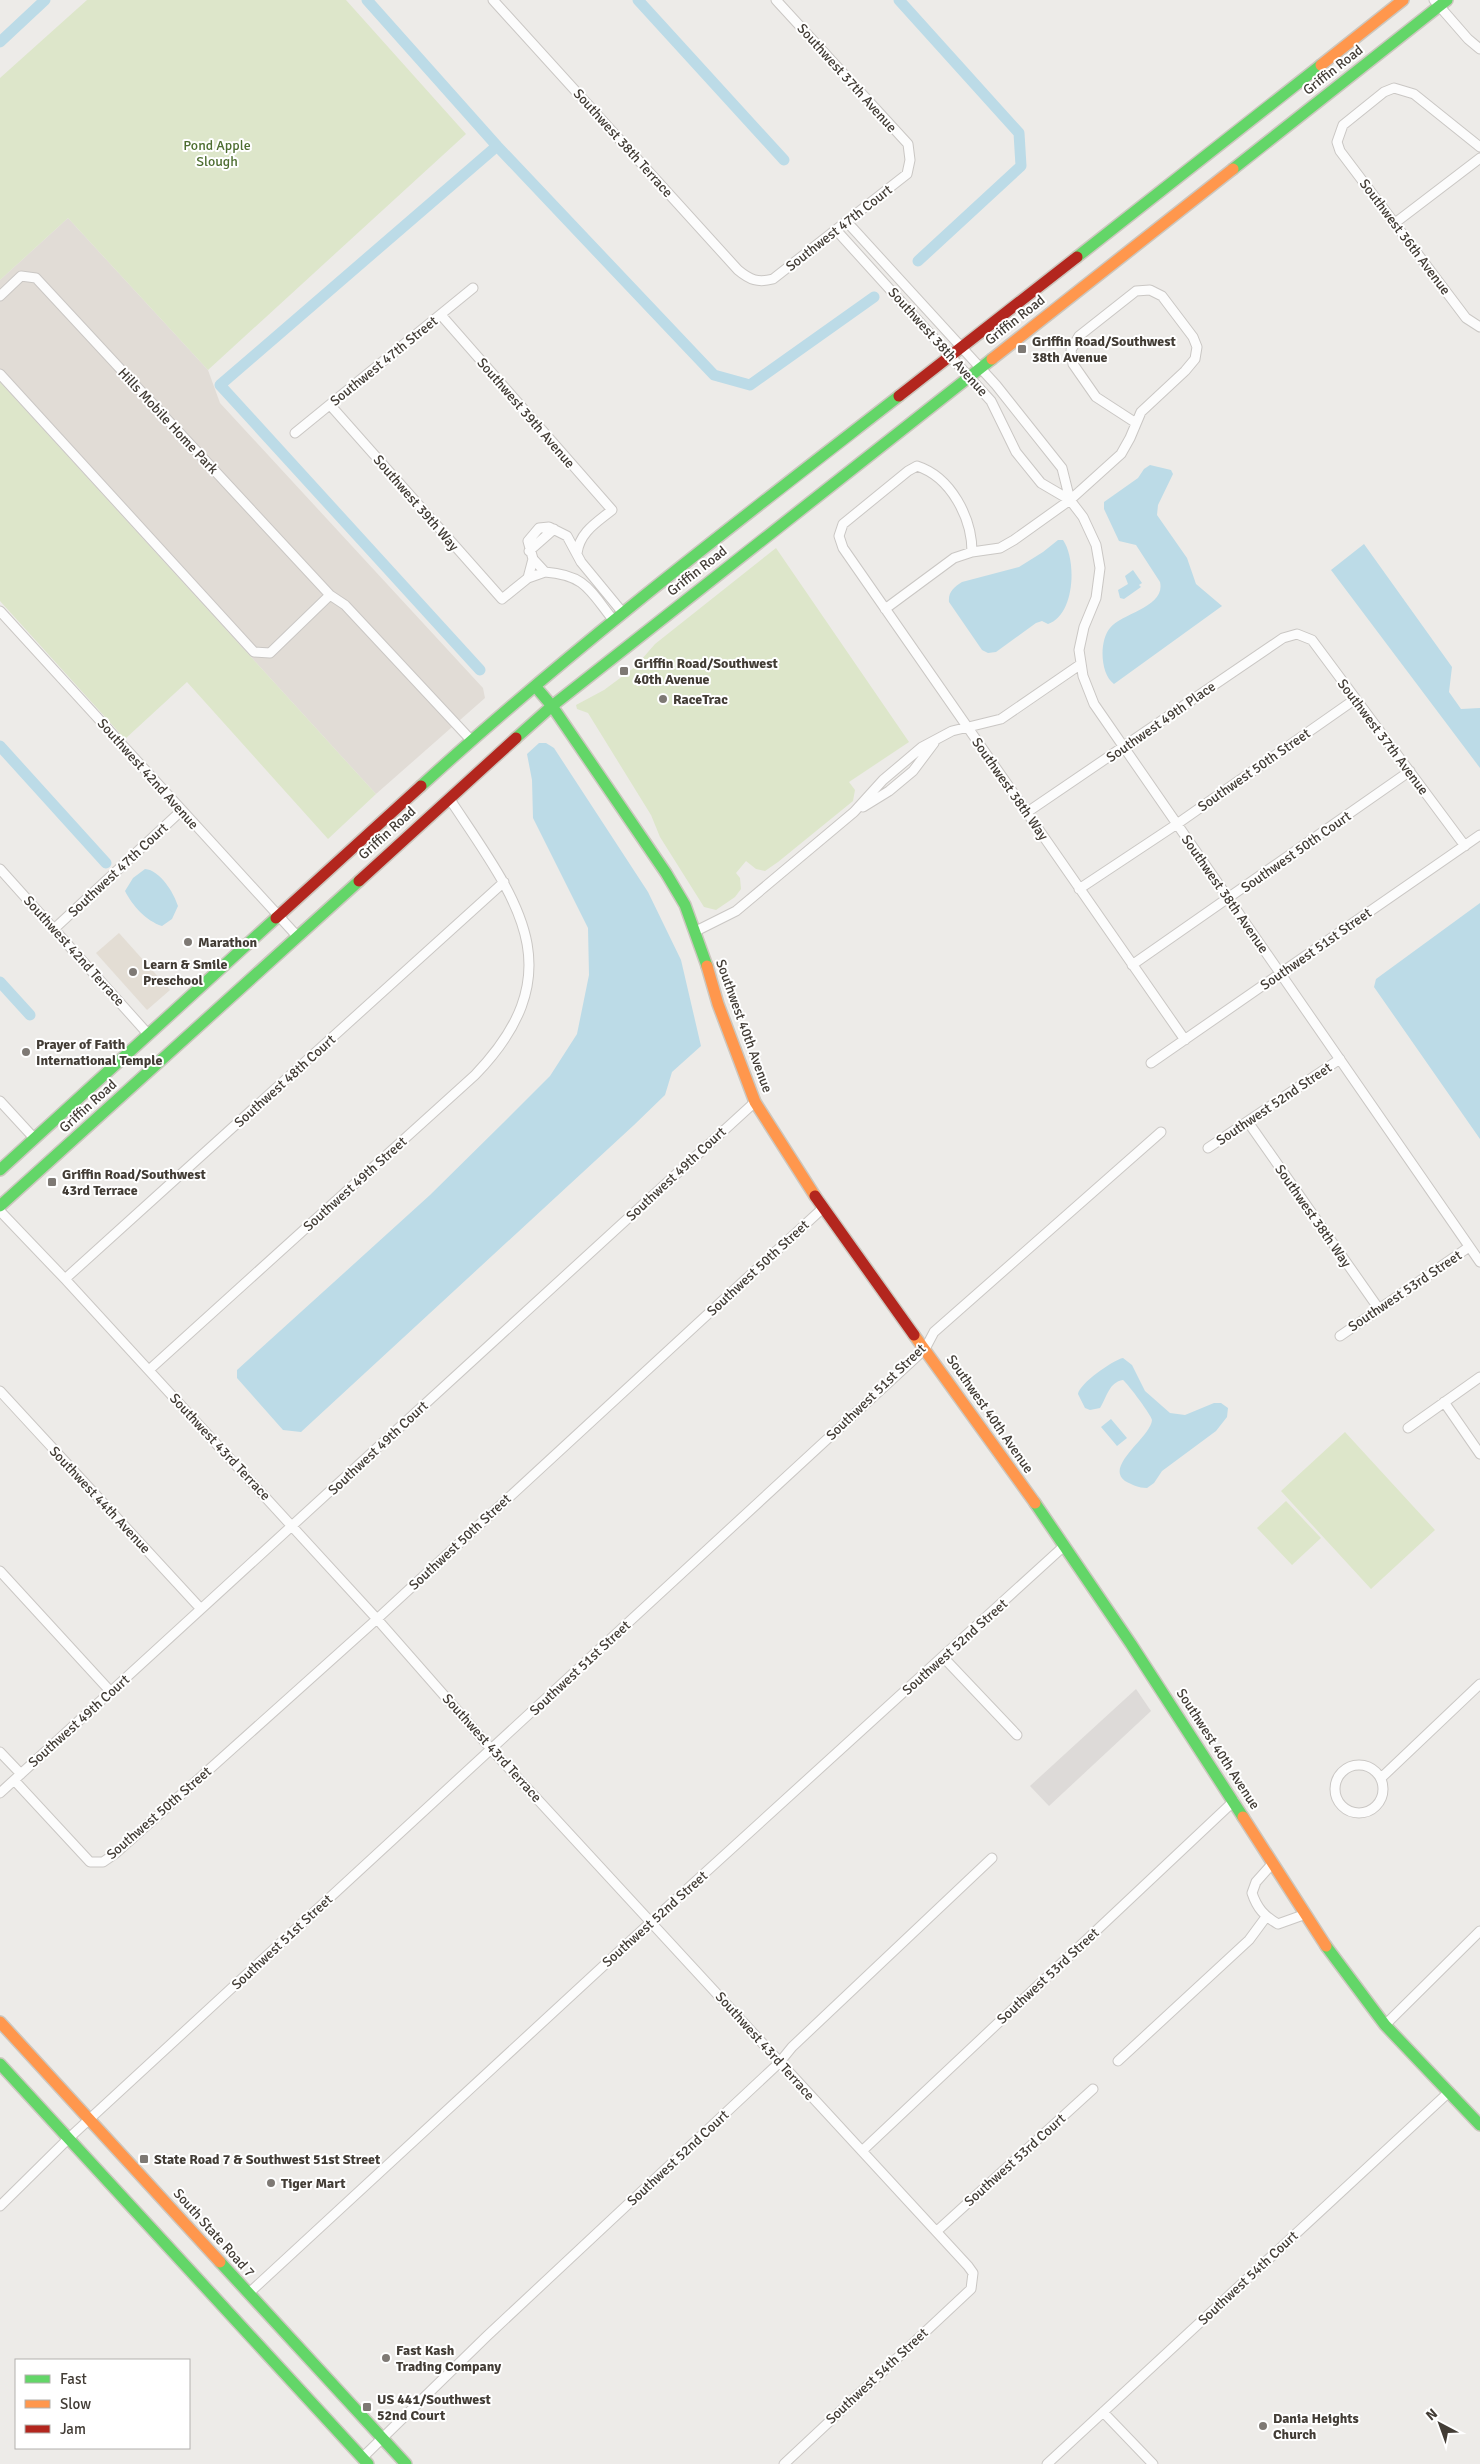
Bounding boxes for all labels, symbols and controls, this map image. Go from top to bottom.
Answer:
street label: Southwest 37th Avenue [794,20,900,136]
street label: Griffin Road [1300,41,1366,99]
street label: Southwest 38th Terrace [570,85,676,201]
park label: Pond Apple Slough [183,137,251,170]
street label: Southwest 36th Avenue [1356,176,1454,298]
street label: Southwest 47th Court [782,181,896,275]
street label: Southwest 38th Avenue [885,284,991,400]
street label: Griffin Road [982,291,1048,349]
street label: Southwest 47th Street [327,312,441,410]
place label: Griffin Road/Southwest 38th Avenue [1032,333,1176,366]
marker: Griffin Road/Southwest 38th Avenue [1016,343,1028,355]
street label: Southwest 39th Avenue [473,354,579,472]
street label: Hills Mobile Home Park [114,364,222,478]
street label: Southwest 39th Way [370,452,463,555]
street label: Griffin Road [664,542,730,600]
place label: Griffin Road/Southwest 40th Avenue [634,655,778,688]
marker: Griffin Road/Southwest 40th Avenue [618,665,630,677]
street label: Southwest 37th Avenue [1334,676,1432,798]
street label: Southwest 49th Place [1103,678,1219,766]
place label: RaceTrac [673,691,728,708]
marker: RaceTrac [657,693,669,705]
street label: Southwest 42nd Avenue [94,715,202,833]
street label: Southwest 50th Street [1195,725,1314,815]
street label: Southwest 38th Way [968,734,1052,844]
street label: Griffin Road [355,803,419,863]
street label: Southwest 50th Court [1238,808,1354,896]
street label: Southwest 47th Court [65,819,172,921]
street label: Southwest 38th Avenue [1178,832,1272,956]
street label: Southwest 42nd Terrace [20,892,128,1010]
street label: Southwest 51st Street [1257,904,1375,994]
place label: Marathon [198,934,258,951]
marker: Marathon [182,936,194,948]
place label: Learn & Smile Preschool [143,956,227,989]
street label: Southwest 40th Avenue [712,957,776,1095]
marker: Learn & Smile Preschool [127,966,139,978]
street label: Southwest 48th Court [231,1031,339,1131]
place label: Prayer of Faith International Temple [36,1036,162,1069]
marker: Prayer of Faith International Temple [20,1046,32,1058]
street label: Southwest 52nd Street [1213,1059,1335,1149]
street label: Griffin Road [56,1076,120,1136]
street label: Southwest 49th Court [623,1123,730,1225]
street label: Southwest 49th Street [300,1133,410,1235]
street label: Southwest 38th Way [1271,1161,1355,1271]
place label: Griffin Road/Southwest 43rd Terrace [62,1166,206,1199]
marker: Griffin Road/Southwest 43rd Terrace [46,1176,58,1188]
street label: Southwest 50th Street [703,1216,813,1320]
street label: Southwest 53rd Street [1345,1247,1465,1335]
street label: Southwest 51st Street [823,1340,929,1444]
street label: Southwest 40th Avenue [943,1352,1037,1476]
street label: Southwest 43rd Terrace [166,1390,274,1504]
street label: Southwest 49th Court [325,1397,432,1499]
street label: Southwest 44th Avenue [46,1443,154,1557]
street label: Southwest 50th Street [405,1490,515,1594]
street label: Southwest 52nd Street [899,1595,1011,1699]
street label: Southwest 51st Street [526,1617,634,1719]
street label: Southwest 49th Court [25,1671,133,1771]
street label: Southwest 40th Avenue [1173,1685,1263,1813]
street label: Southwest 43rd Terrace [439,1690,545,1806]
street label: Southwest 50th Street [103,1763,215,1863]
street label: Southwest 52nd Street [599,1867,711,1971]
street label: Southwest 51st Street [228,1891,336,1993]
street label: Southwest 53rd Street [993,1924,1103,2028]
street label: Southwest 43rd Terrace [712,1988,818,2104]
street label: Southwest 52nd Court [624,2106,732,2210]
street label: Southwest 53rd Court [961,2110,1069,2210]
place label: State Road 7 & Southwest 51st Street [154,2151,381,2168]
marker: State Road 7 & Southwest 51st Street [138,2153,150,2165]
place label: Tiger Mart [281,2175,346,2192]
marker: Tiger Mart [265,2177,277,2189]
street label: South State Road 7 [170,2185,258,2281]
street label: Southwest 54th Court [1195,2227,1302,2329]
street label: Southwest 54th Street [822,2324,932,2428]
place label: Fast Kash Trading Company [396,2342,501,2375]
marker: Fast Kash Trading Company [380,2352,392,2364]
legend [15,2359,190,2449]
text: Fast [60,2370,87,2388]
place label: US 441/Southwest 52nd Court [377,2391,491,2424]
text: Slow [60,2395,91,2413]
north arrow [1415,2399,1465,2449]
marker: US 441/Southwest 52nd Court [361,2401,373,2413]
text: N [1423,2405,1441,2424]
place label: Dania Heights Church [1273,2410,1359,2443]
text: Jam [60,2420,86,2438]
marker: Dania Heights Church [1257,2420,1269,2432]

